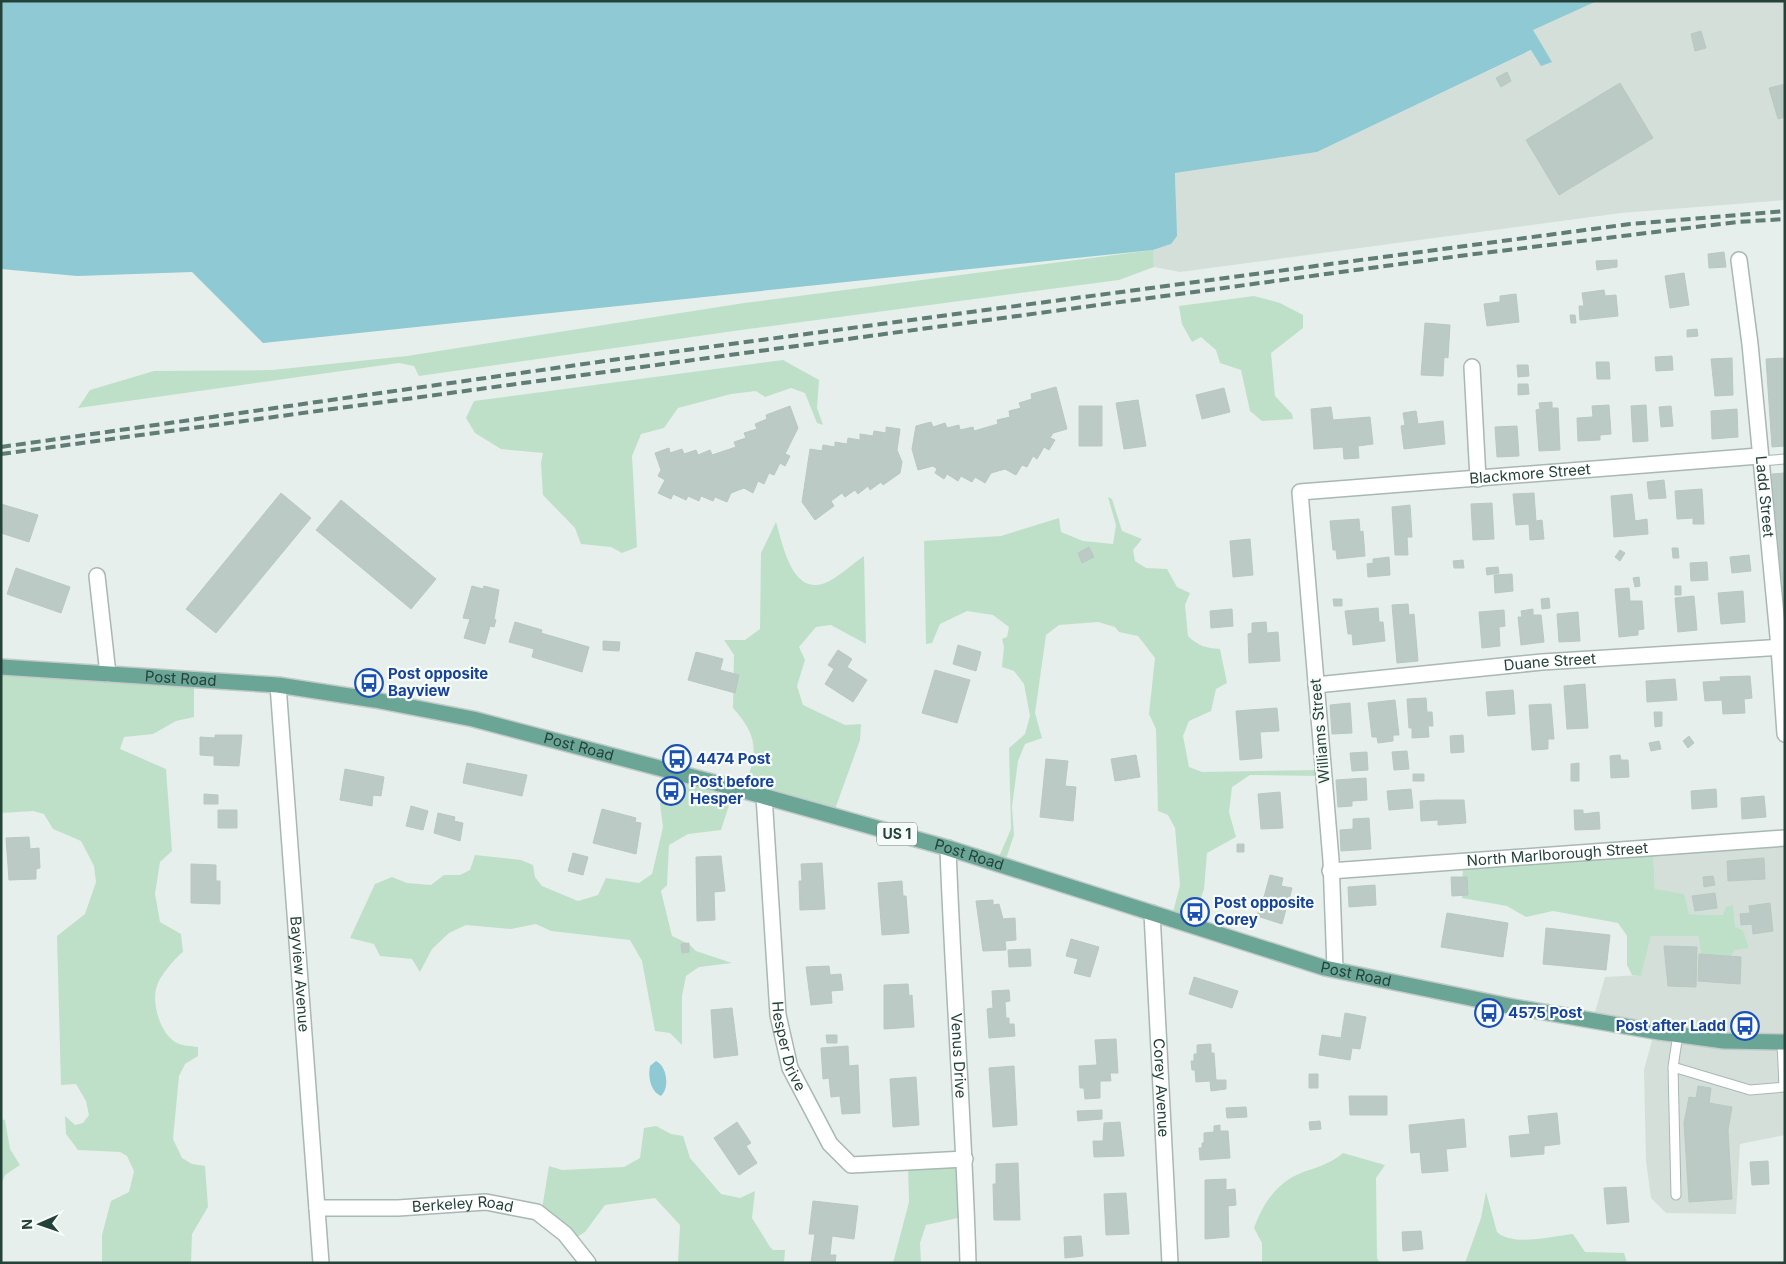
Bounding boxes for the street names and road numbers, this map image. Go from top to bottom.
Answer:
street label: Ladd Street [1752,455,1778,538]
street label: Blackmore Street [1469,459,1591,488]
street label: Duane Street [1503,649,1597,675]
street label: Post Road [144,666,217,690]
street label: Williams Street [1305,678,1334,784]
street label: Post Road [542,728,616,765]
road number: US 1 [877,822,917,846]
street label: Post Road [932,835,1006,874]
street label: North Marlborough Street [1466,838,1649,870]
street label: Bayview Avenue [286,915,314,1033]
street label: Post Road [1319,957,1393,990]
street label: Hesper Drive [768,1000,810,1094]
street label: Venus Drive [947,1013,971,1099]
street label: Corey Avenue [1149,1038,1174,1138]
street label: Berkeley Road [411,1192,515,1216]

